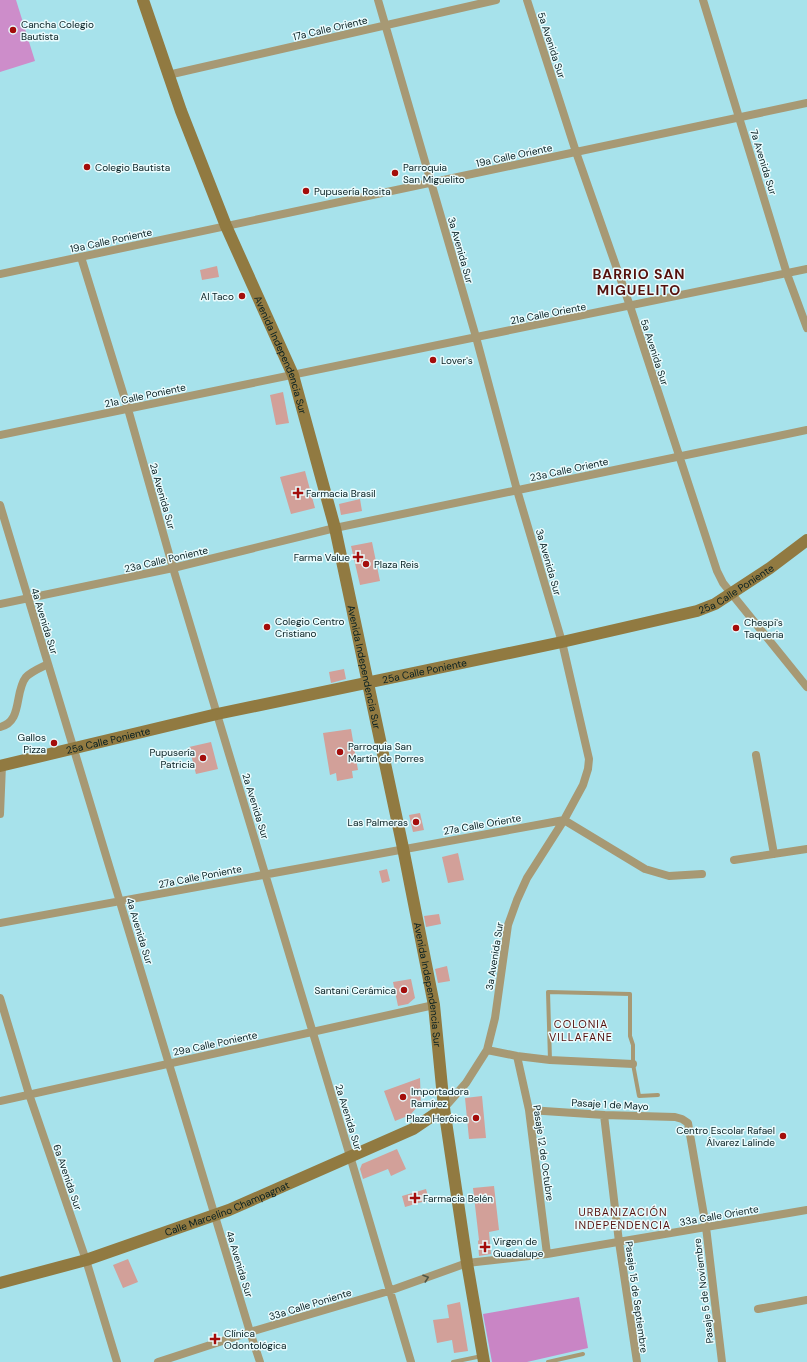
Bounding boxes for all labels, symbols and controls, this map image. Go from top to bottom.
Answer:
street label: 5a Avenida Sur [535,10,568,80]
street label: 17a Calle Oriente [291,13,369,43]
place label: Cancha Colegio Bautista [21,18,94,43]
marker: Cancha Colegio Bautista [8,25,18,35]
street label: 7a Avenida Sur [747,128,780,197]
street label: 19a Calle Oriente [475,141,554,170]
place label: Colegio Bautista [95,161,170,174]
place label: Parroquia San Miguelito [403,161,465,186]
marker: Colegio Bautista [82,162,92,172]
marker: Parroquia San Miguelito [390,168,400,178]
place label: Pupusería Rosita [314,185,391,198]
marker: Pupusería Rosita [301,186,311,196]
street label: 3a Avenida Sur [445,215,476,285]
street label: 19a Calle Poniente [69,225,154,256]
district label: BARRIO SAN MIGUELITO [592,265,686,299]
place label: Al Taco [201,290,234,303]
marker: Al Taco [237,291,247,301]
street label: Avenida Independencia Sur [251,294,309,416]
street label: 21a Calle Oriente [509,300,587,327]
street label: 5a Avenida Sur [638,317,671,387]
place label: Lover's [441,354,473,367]
marker: Lover's [428,355,438,365]
street label: 21a Calle Poniente [103,380,187,410]
street label: 23a Calle Oriente [529,455,610,484]
street label: 2a Avenida Sur [147,461,178,531]
place label: Farmacia Brasil [306,487,376,500]
marker: Farmacia Brasil [293,488,303,498]
street label: 3a Avenida Sur [533,527,564,597]
street label: 23a Calle Poniente [123,543,210,575]
place label: Farma Value [294,551,350,564]
marker: Farma Value [353,552,363,562]
place label: Plaza Reis [374,558,419,571]
marker: Plaza Reis [361,559,371,569]
street label: 25a Calle Poniente [697,561,777,617]
street label: 4a Avenida Sur [28,586,61,656]
street label: Avenida Independencia Sur [345,604,384,731]
place label: Colegio Centro Cristiano [275,615,345,640]
place label: Chespi's Taqueria [744,616,784,641]
marker: Colegio Centro Cristiano [262,622,272,632]
marker: Chespi's Taqueria [731,623,741,633]
street label: 25a Calle Poniente [381,656,468,686]
street label: 25a Calle Poniente [65,724,152,757]
place label: Gallos Pizza [18,731,46,756]
marker: Gallos Pizza [49,738,59,748]
place label: Parroquia San Martín de Porres [348,740,424,765]
place label: Pupusería Patricia [149,746,195,771]
marker: Parroquia San Martín de Porres [335,747,345,757]
marker: Pupusería Patricia [198,753,208,763]
street label: 2a Avenida Sur [239,772,272,841]
street label: 27a Calle Oriente [442,811,522,838]
place label: Las Palmeras [348,816,408,829]
marker: Las Palmeras [411,817,421,827]
street label: 27a Calle Poniente [157,862,243,891]
street label: 4a Avenida Sur [123,896,156,966]
street label: Avenida Independencia Sur [411,921,444,1048]
street label: 3a Avenida Sur [483,921,506,991]
place label: Santani Cerámica [314,984,396,997]
marker: Santani Cerámica [399,985,409,995]
district label: COLONIA VILLAFAÑE [549,1017,613,1044]
street label: 29a Calle Poniente [172,1028,259,1059]
street label: 2a Avenida Sur [332,1083,365,1152]
place label: Importadora Ramírez [411,1085,469,1110]
marker: Importadora Ramírez [398,1092,408,1102]
street label: Pasaje 1 de Mayo [571,1096,649,1113]
street label: Pasaje 12 de Octubre [530,1104,557,1202]
place label: Plaza Heróica [406,1112,468,1125]
marker: Plaza Heróica [471,1113,481,1123]
place label: Centro Escolar Rafael Álvarez Lalinde [676,1124,775,1149]
marker: Centro Escolar Rafael Álvarez Lalinde [778,1131,788,1141]
street label: 6a Avenida Sur [50,1142,85,1212]
street label: Calle Marcelino Champagnat [163,1178,291,1239]
place label: Farmacia Belén [423,1192,493,1205]
marker: Farmacia Belén [410,1193,420,1203]
street label: 33a Calle Oriente [679,1202,760,1229]
district label: URBANIZACIÓN INDEPENDENCIA [575,1205,671,1232]
street label: 4a Avenida Sur [223,1229,256,1299]
place label: Virgen de Guadalupe [493,1235,544,1260]
street label: Pasaje 5 de Noviembre [691,1237,716,1344]
street label: Pasaje 15 de Septiembre [622,1240,651,1354]
marker: Virgen de Guadalupe [480,1242,490,1252]
one-way arrow [422,1274,429,1283]
street label: 33a Calle Poniente [267,1286,353,1323]
place label: Clínica Odontológica [224,1327,286,1352]
marker: Clínica Odontológica [209,1333,221,1345]

